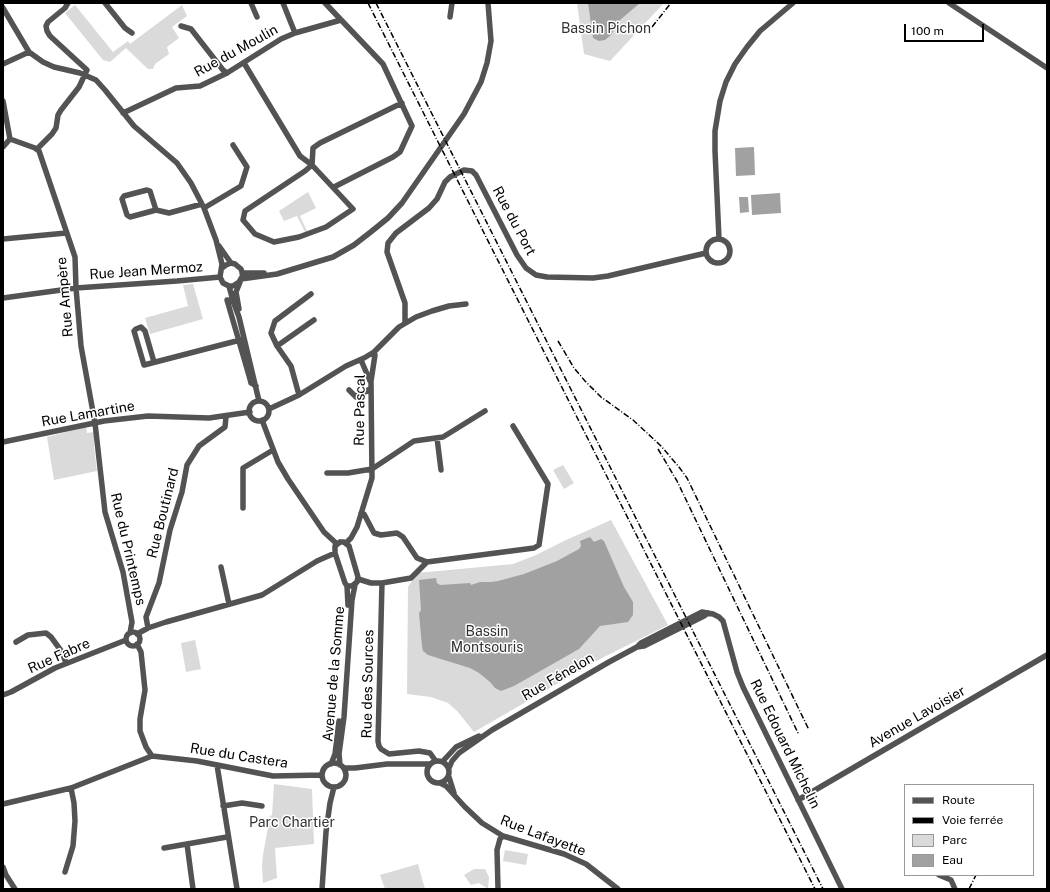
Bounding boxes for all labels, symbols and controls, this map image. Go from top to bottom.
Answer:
scale bar [906,16,986,42]
street label: Rue du Moulin [191,21,281,81]
park label: Bassin Pichon [561,21,651,37]
text: 100 m [911,24,944,38]
street label: Rue du Port [489,183,539,259]
street label: Rue Ampère [53,256,77,338]
street label: Rue Jean Mermoz [89,259,203,283]
street label: Rue Pascal [351,374,369,446]
street label: Rue Lamartine [40,398,136,430]
street label: Rue Boutinard [144,466,182,560]
street label: Rue du Printemps [107,491,149,607]
street label: Avenue de la Somme [320,606,348,742]
park label: Bassin Montsouris [451,624,523,656]
street label: Rue des Sources [359,629,377,739]
street label: Rue Fabre [25,635,93,677]
street label: Rue Fénelon [519,650,597,704]
street label: Rue Edouard Michelin [746,677,824,811]
street label: Avenue Lavoisier [866,682,968,752]
street label: Rue du Castera [189,740,289,772]
legend [904,784,1034,876]
text: Route [942,793,975,807]
street label: Rue Lafayette [498,812,588,860]
text: Voie ferrée [942,813,1003,827]
park label: Parc Chartier [249,815,335,831]
text: Parc [942,833,967,847]
text: Eau [942,853,963,867]

